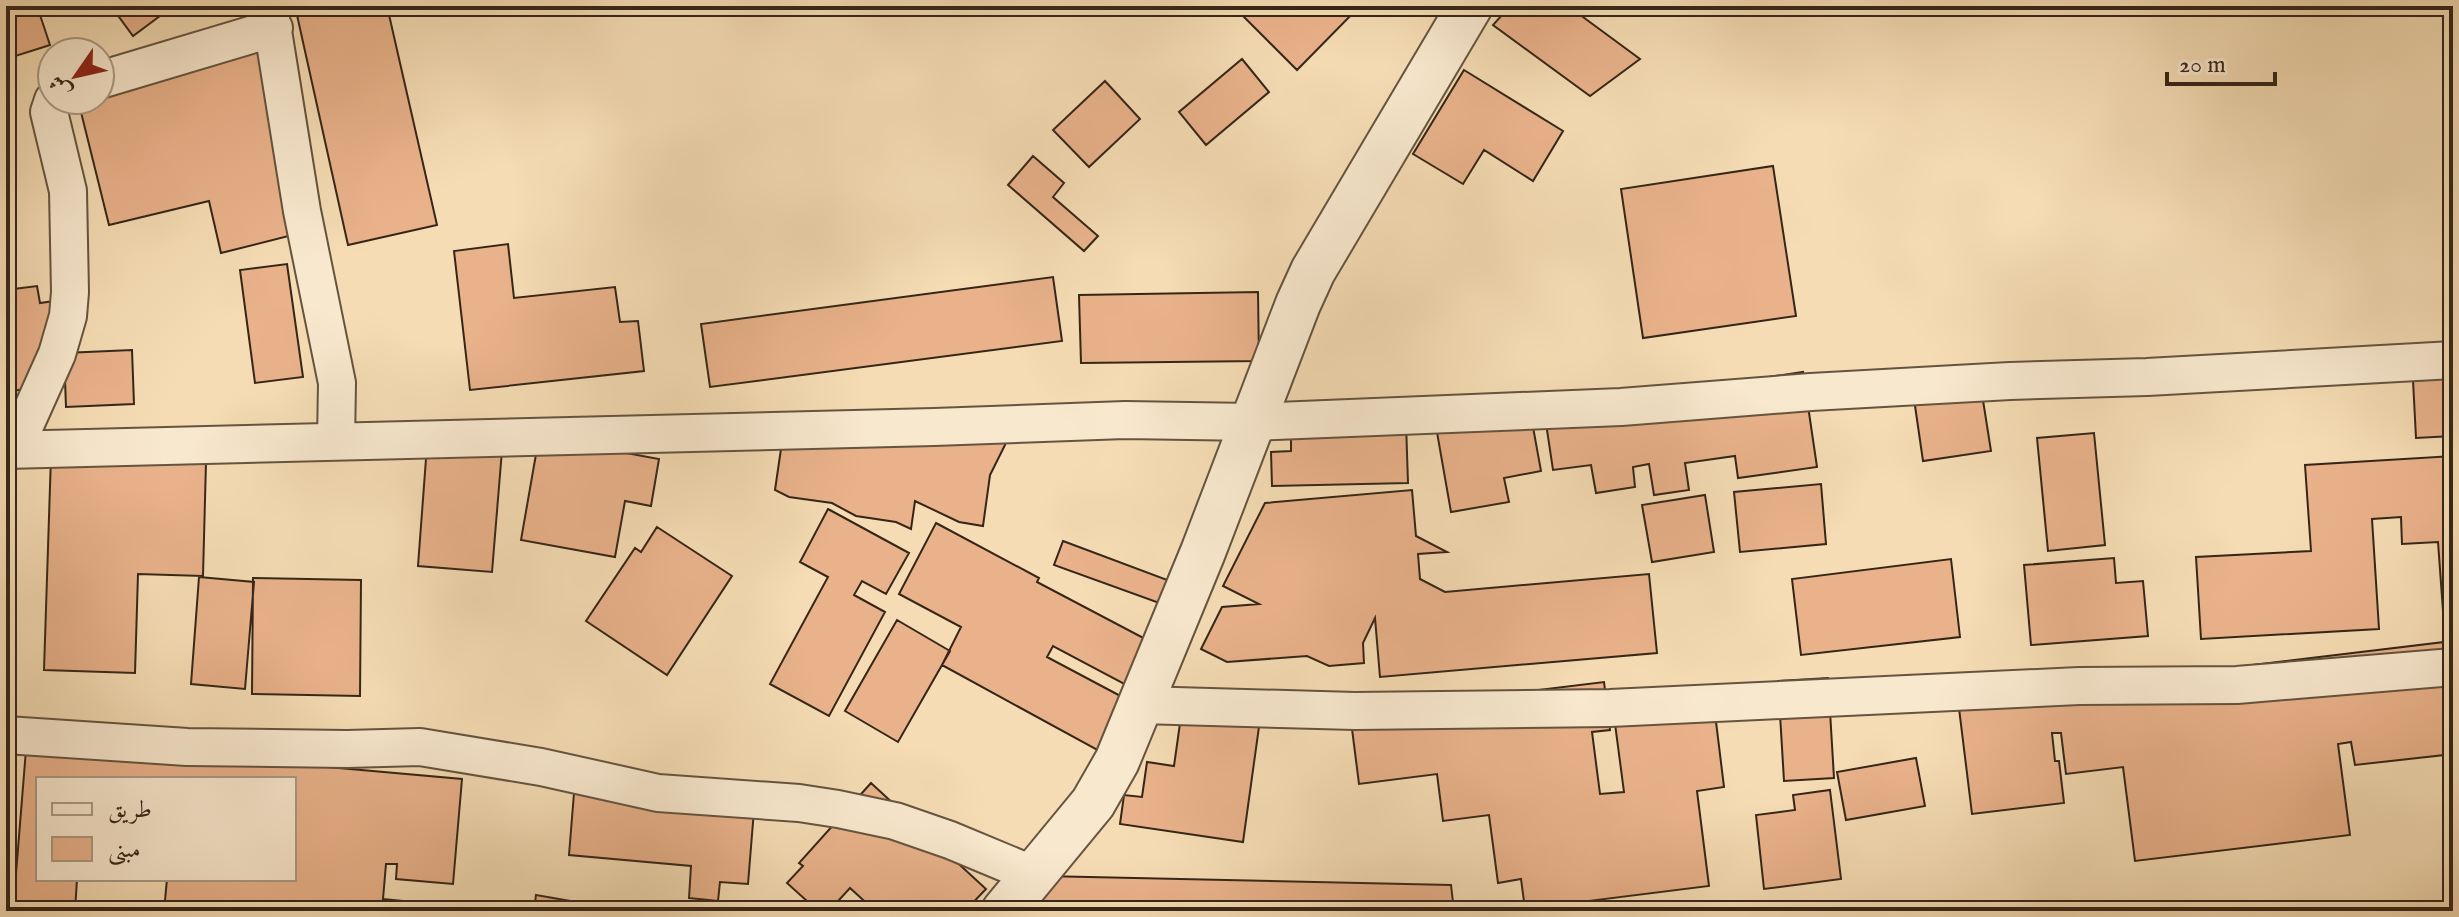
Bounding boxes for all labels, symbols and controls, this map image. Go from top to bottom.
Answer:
north arrow [36,36,116,116]
scale bar [2167,36,2275,86]
text: 20 m [2179,50,2226,81]
text: ش [43,69,79,103]
legend [36,777,296,881]
text: طريق [108,795,152,826]
text: مبنى [108,835,141,866]

